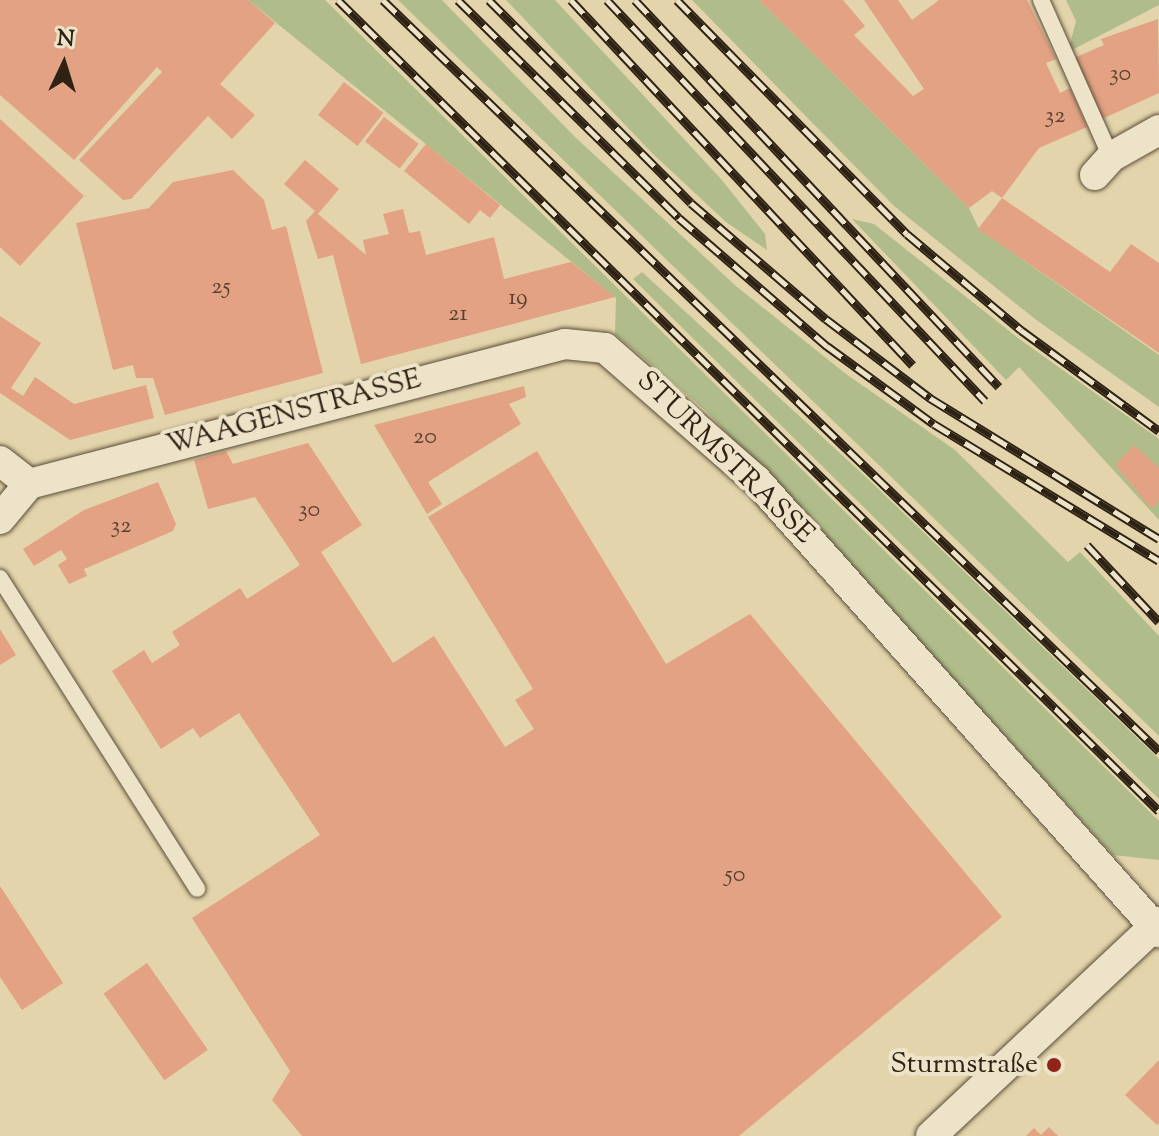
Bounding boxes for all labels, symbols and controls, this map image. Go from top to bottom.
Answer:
text: N [56,23,76,57]
north arrow [24,24,104,104]
house number: 30 [1109,61,1131,89]
house number: 32 [1045,103,1065,131]
house number: 25 [211,274,231,302]
house number: 19 [508,285,528,313]
house number: 21 [448,301,468,329]
street label: WAAGENSTRASSE [163,363,425,463]
street label: STURMSTRASSE [629,365,821,551]
house number: 20 [413,424,437,452]
house number: 30 [298,497,320,525]
house number: 32 [111,513,131,541]
house number: 50 [725,862,745,890]
place label: Sturmstraße [890,1048,1038,1082]
marker: Sturmstraße [1045,1056,1063,1074]

